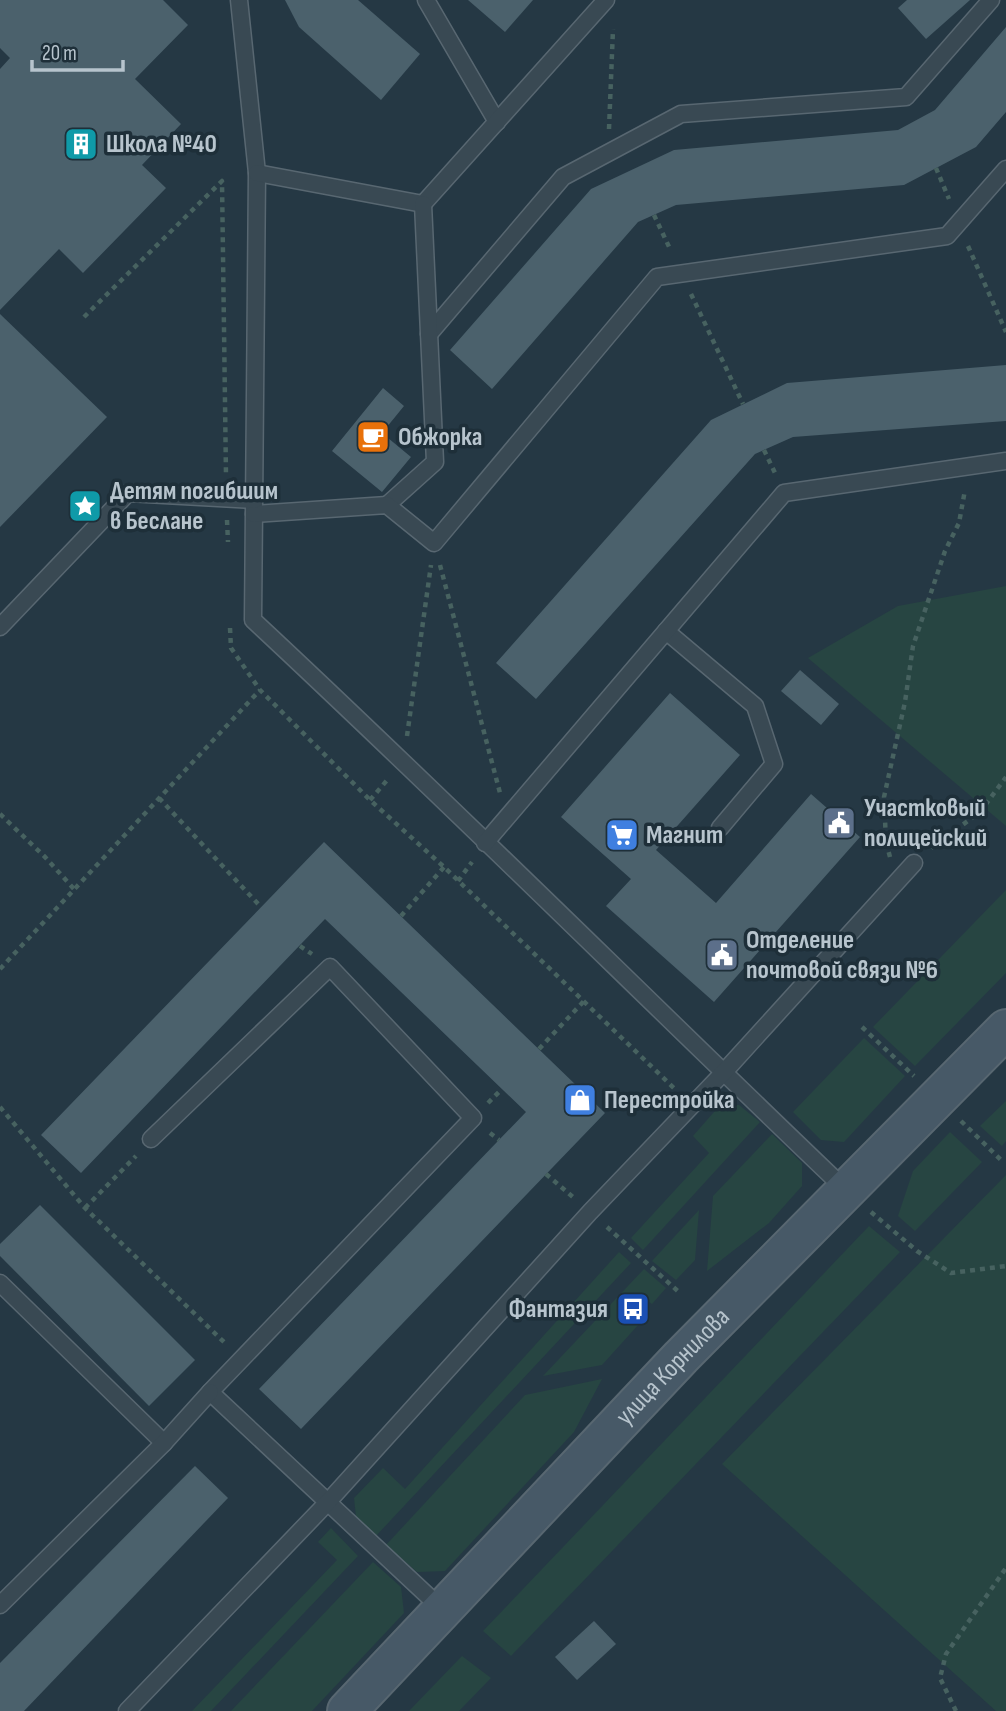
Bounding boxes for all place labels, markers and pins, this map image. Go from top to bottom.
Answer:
building icon: Школа №40 [62,125,100,163]
place label: Школа №40 [106,129,217,160]
cafe icon: Обжорка [354,418,392,456]
place label: Обжорка [398,422,482,453]
place label: Детям погибшим в Беслане [110,476,278,537]
place icon: Детям погибшим в Беслане [66,487,104,525]
place label: Участковый полицейский [864,793,987,854]
public building icon: Участковый полицейский [820,804,858,842]
supermarket icon: Магнит [603,816,641,854]
place label: Магнит [646,820,723,851]
place label: Отделение почтовой связи №6 [746,925,938,986]
public building icon: Отделение почтовой связи №6 [703,936,741,974]
shop icon: Перестройка [561,1081,599,1119]
place label: Перестройка [604,1085,735,1116]
bus stop icon: Фантазия [614,1290,652,1328]
place label: Фантазия [509,1294,608,1325]

